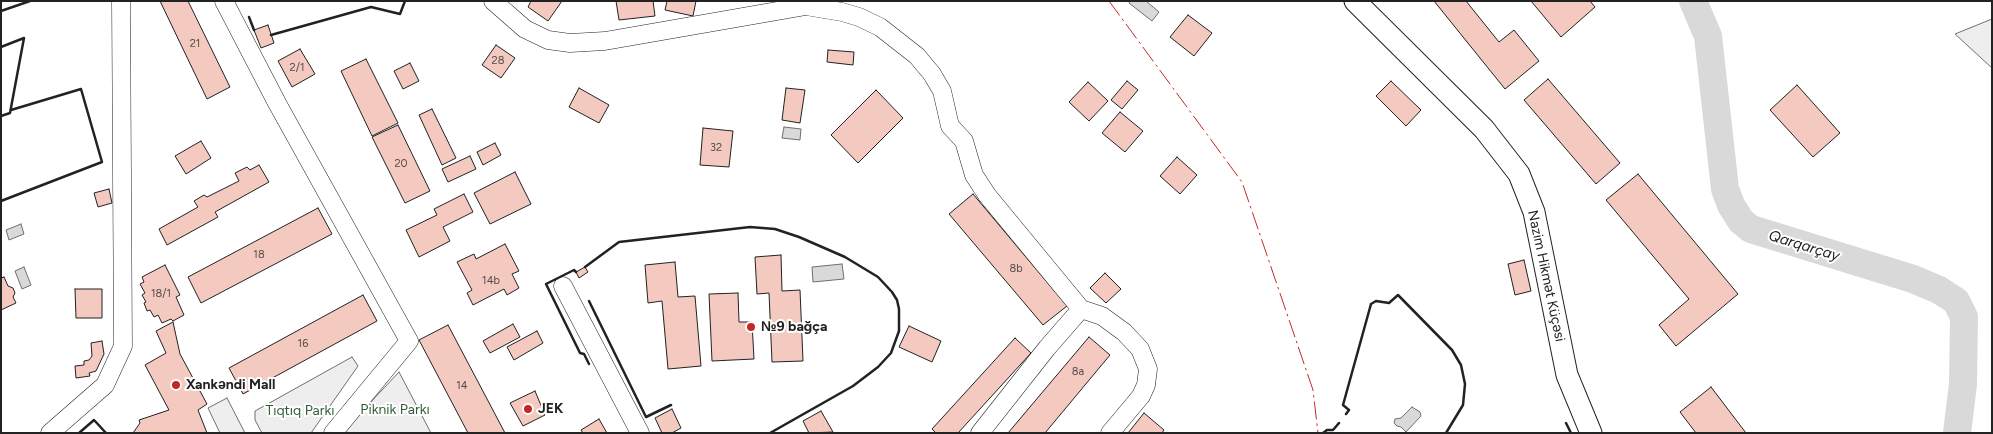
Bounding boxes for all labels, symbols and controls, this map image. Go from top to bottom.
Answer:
house number: 21 [190,37,200,51]
house number: 28 [492,54,504,68]
house number: 2/1 [290,61,304,75]
house number: 32 [710,141,722,155]
house number: 20 [394,157,408,171]
street label: Nazim Hikmət Küçəsi [1524,209,1568,343]
water label: Qarqarçay [1766,227,1842,265]
house number: 18 [253,248,265,262]
house number: 8b [1009,262,1023,276]
house number: 14b [482,274,500,288]
house number: 18/1 [151,287,171,301]
place label: №9 bağça [761,319,827,335]
marker: №9 bağça [745,321,757,333]
house number: 16 [298,337,308,351]
house number: 8a [1072,365,1084,379]
place label: Xankəndi Mall [186,377,275,393]
marker: Xankəndi Mall [170,379,182,391]
house number: 14 [456,379,468,393]
place label: JEK [538,401,563,417]
park label: Piknik Parkı [360,402,430,418]
park label: Tıqtıq Parkı [265,403,335,419]
marker: JEK [522,403,534,415]

